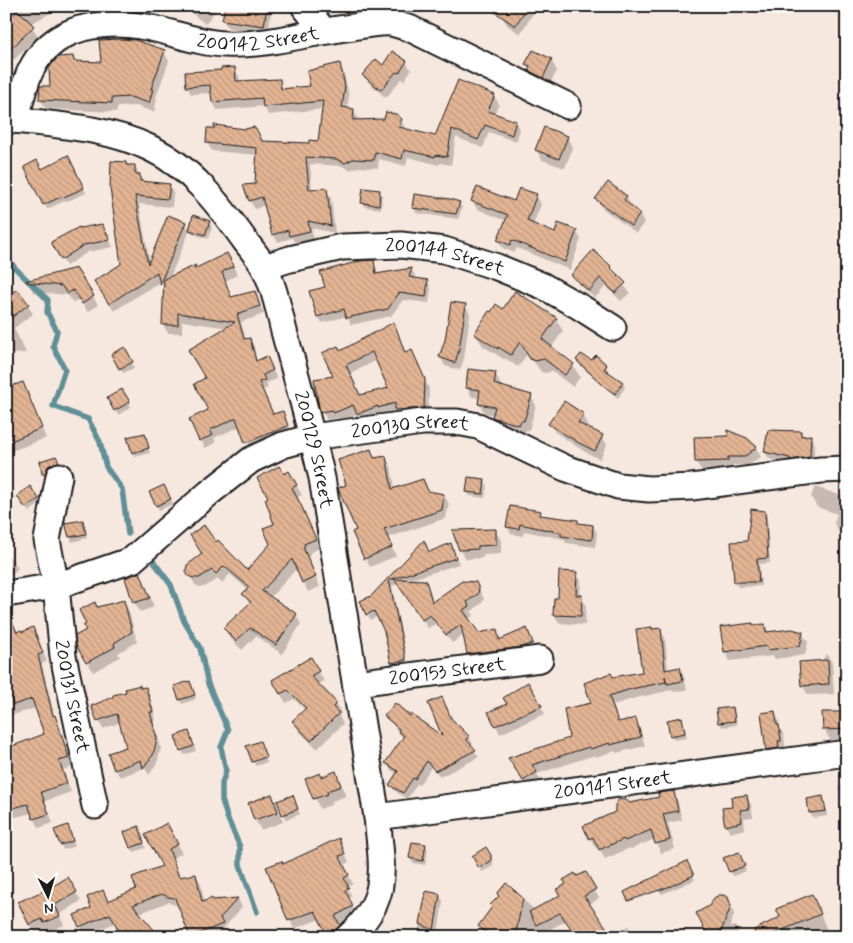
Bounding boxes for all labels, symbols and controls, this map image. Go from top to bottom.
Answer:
street label: 200142 Street [195,20,321,57]
street label: 200144 Street [385,232,509,281]
street label: 200129 Street [288,388,339,510]
street label: 200130 Street [350,409,472,444]
street label: 200131 Street [49,639,96,756]
street label: 200153 Street [387,651,507,691]
street label: 200141 Street [552,764,673,805]
north arrow [22,870,72,920]
text: N [44,899,54,917]

